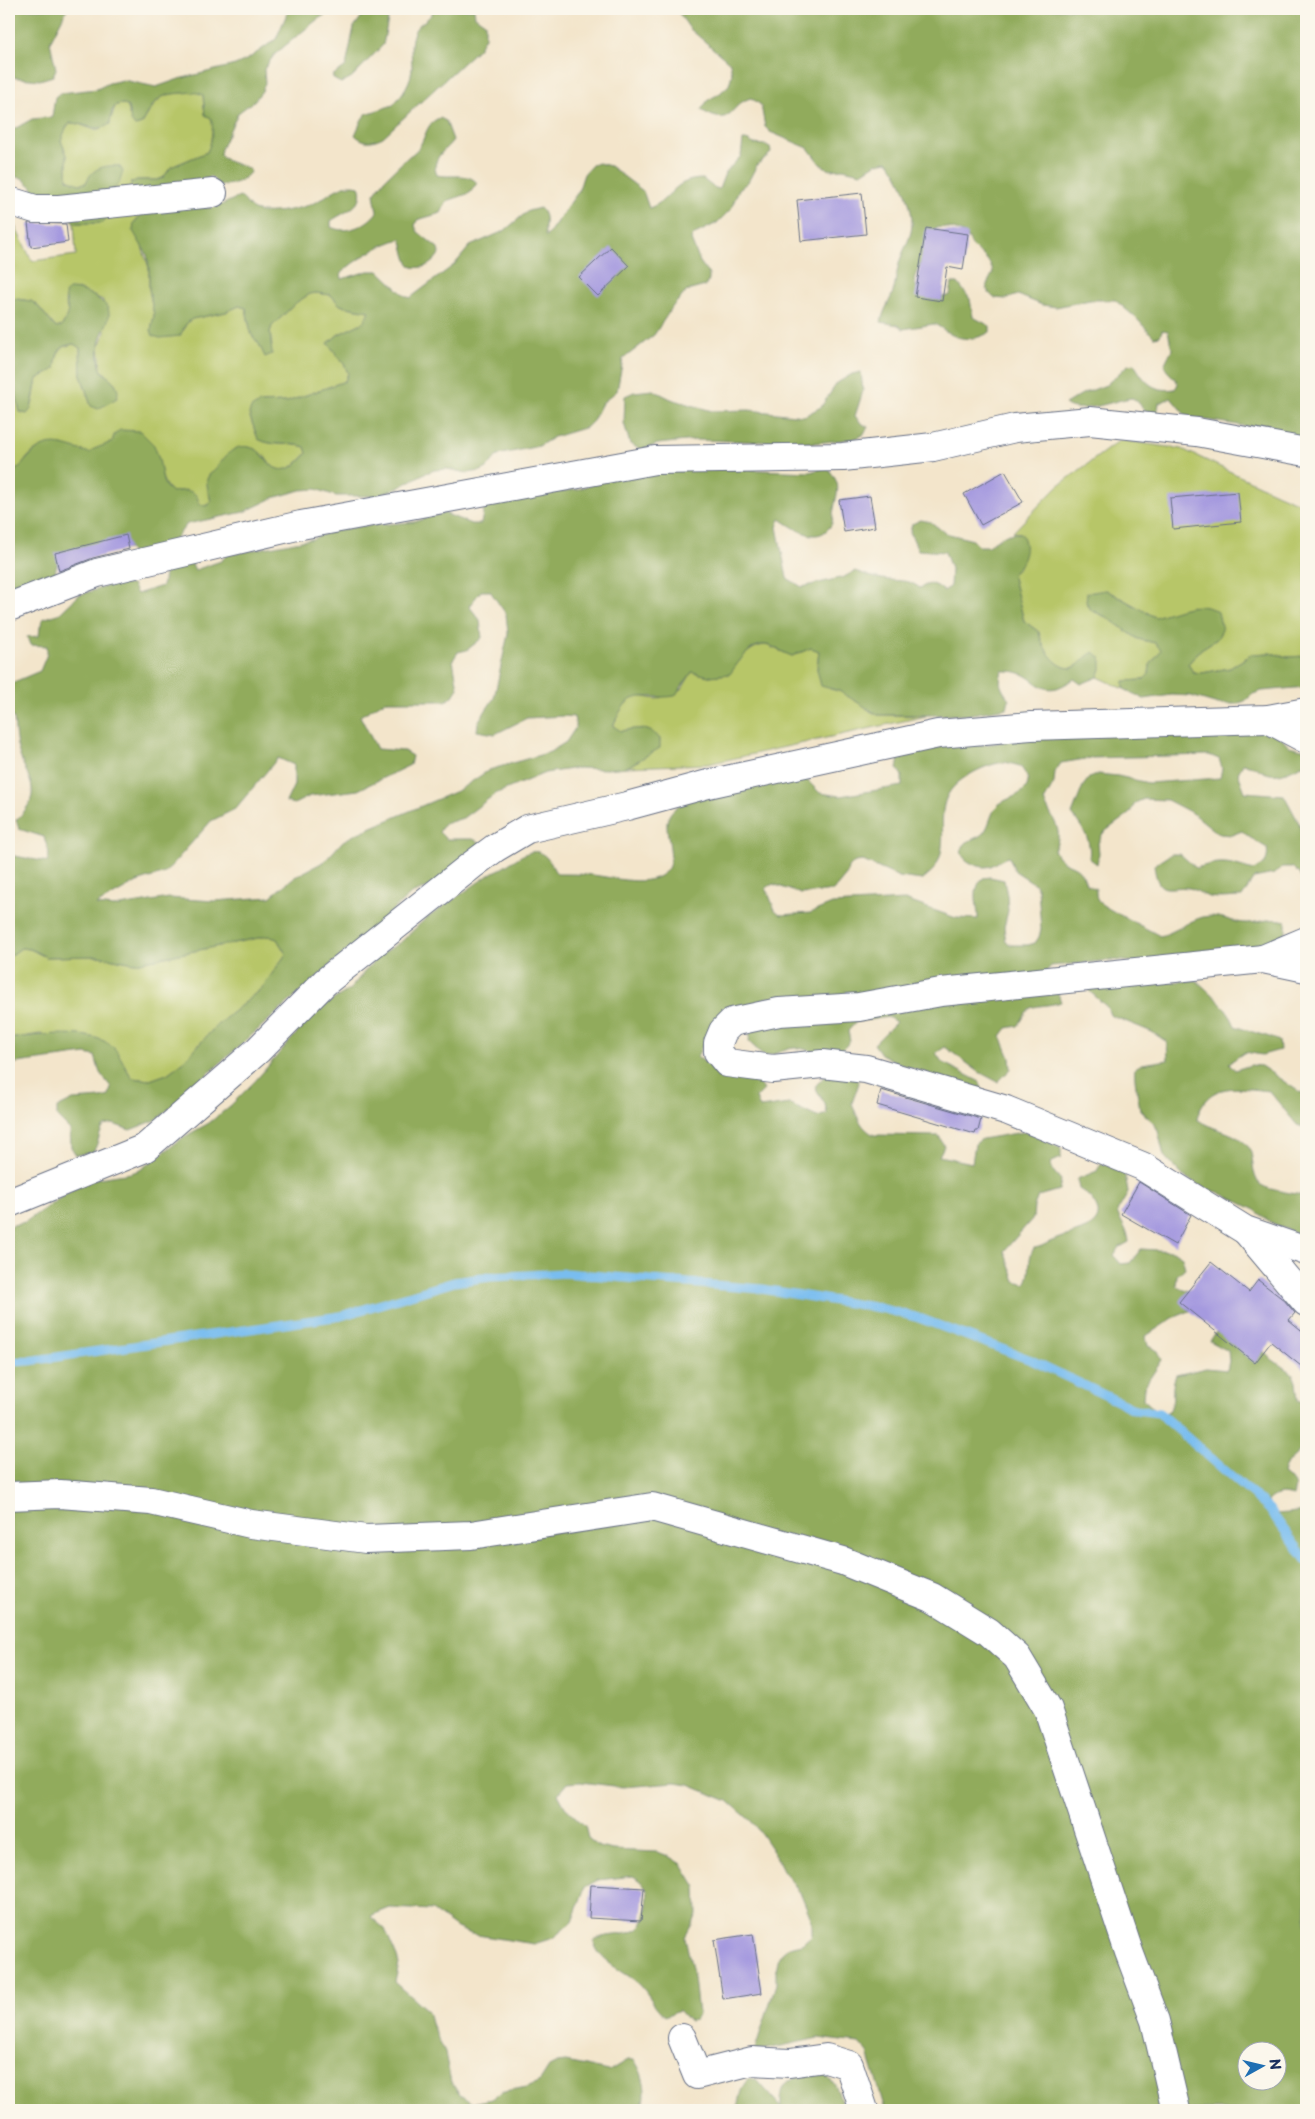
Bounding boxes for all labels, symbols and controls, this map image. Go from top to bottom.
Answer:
north arrow [1238,2042,1288,2092]
text: N [1264,2057,1287,2071]

